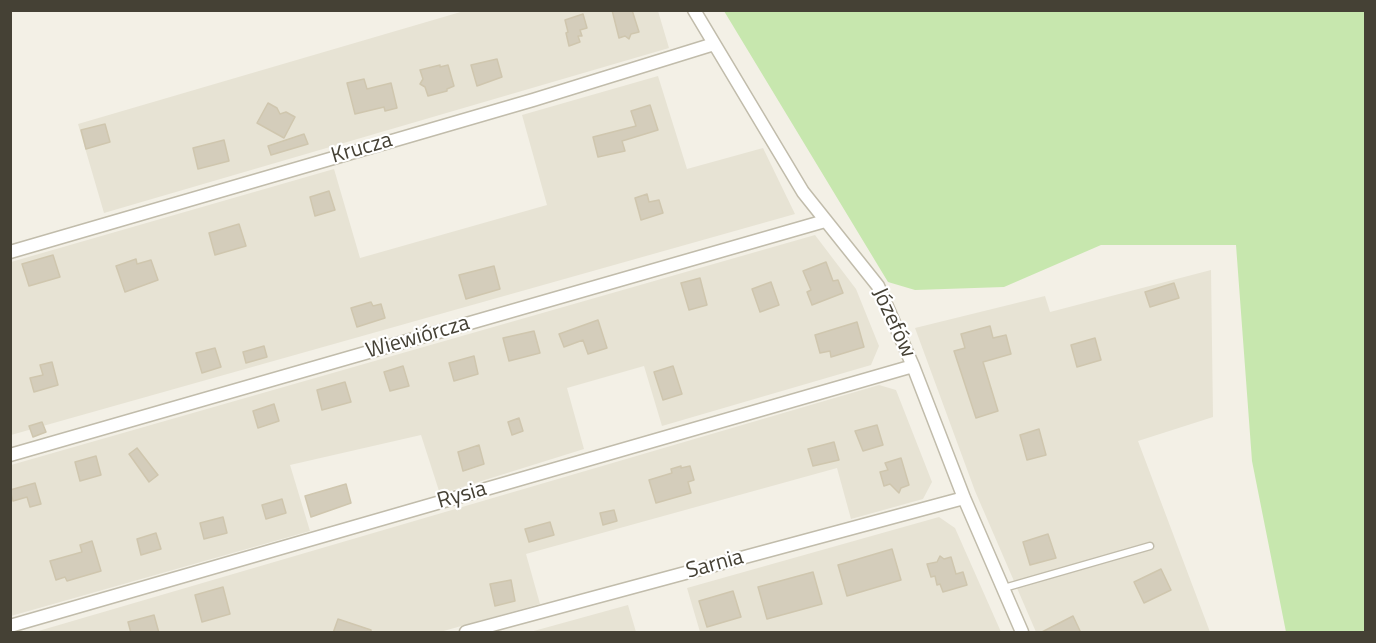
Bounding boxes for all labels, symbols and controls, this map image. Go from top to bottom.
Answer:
street label: Krucza [328,128,396,170]
street label: Józefów [865,284,921,362]
street label: Wiewiórcza [363,311,473,365]
street label: Rysia [434,476,490,516]
street label: Sarnia [683,545,747,585]

